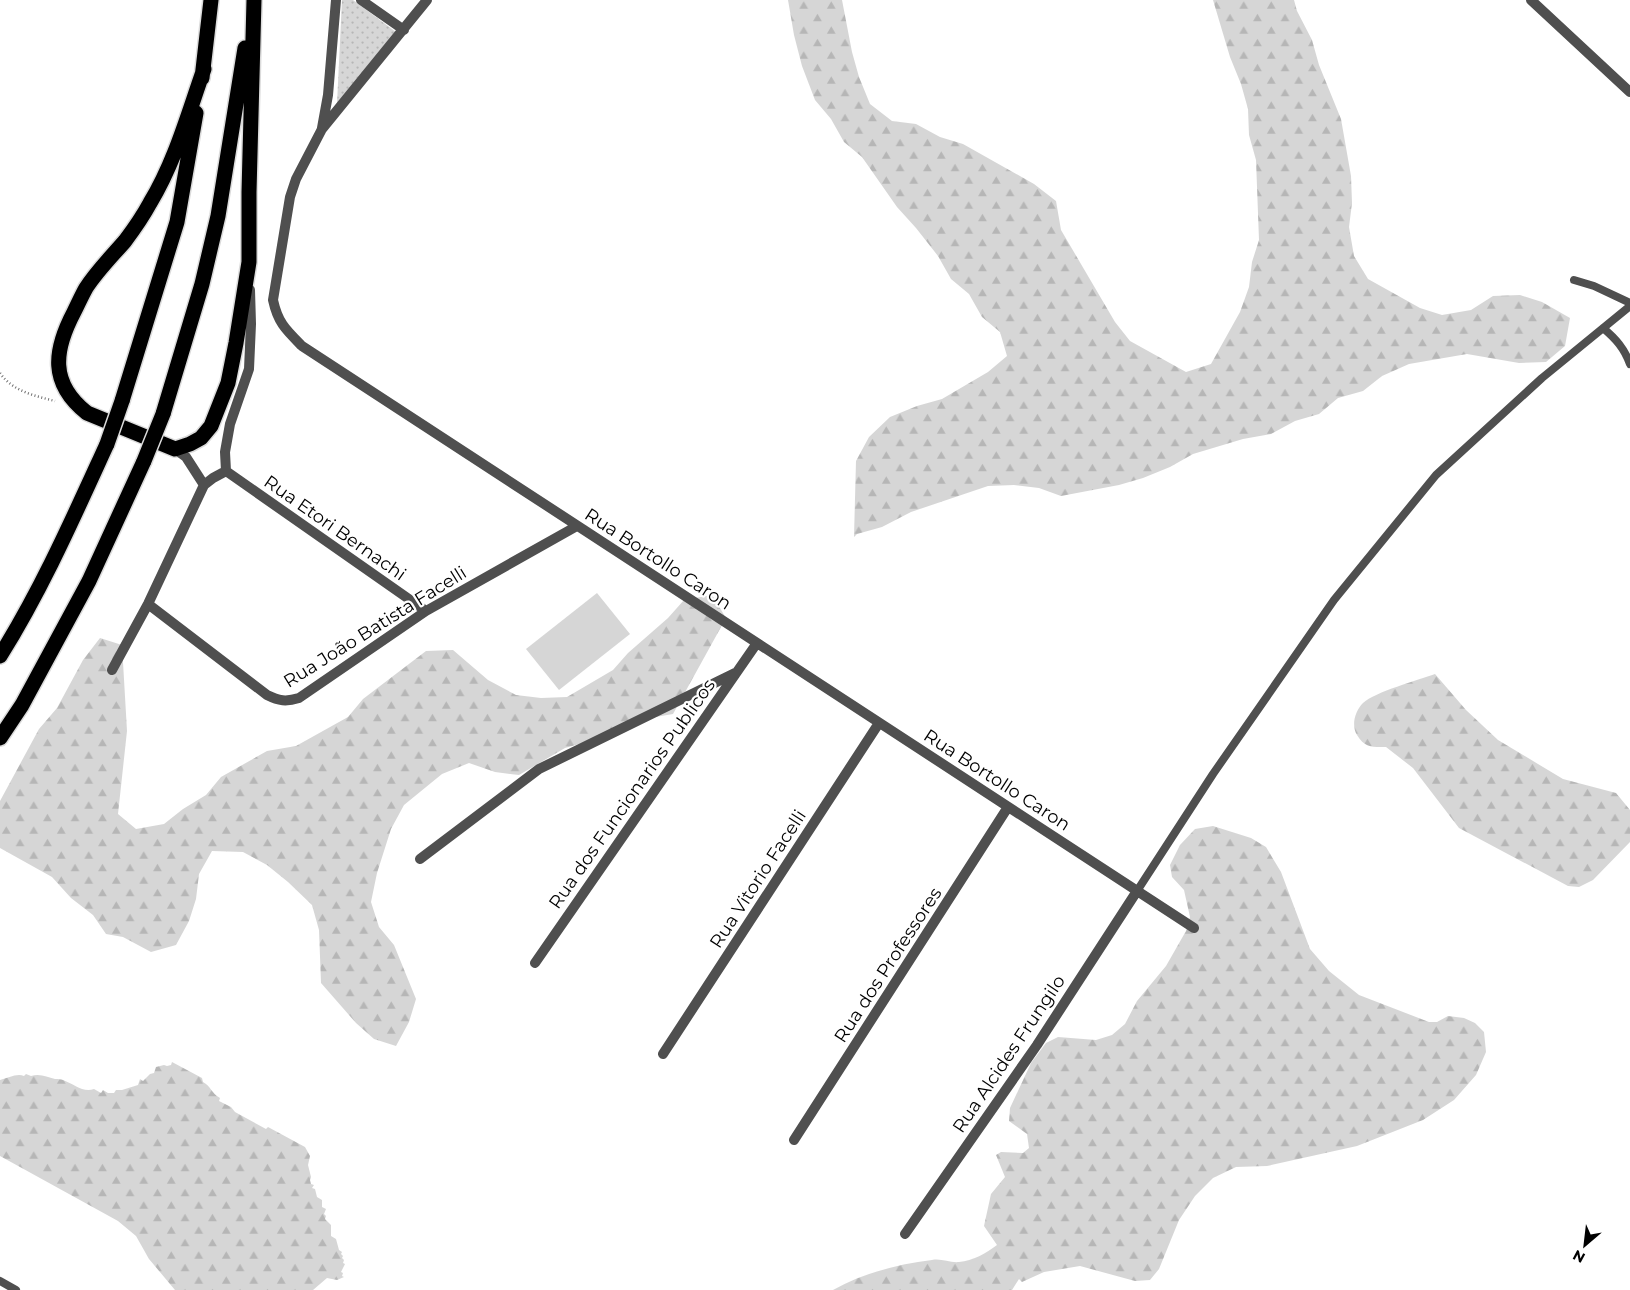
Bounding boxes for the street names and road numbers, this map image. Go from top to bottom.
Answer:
street label: Rua Etori Bernachi [260,471,410,585]
street label: Rua Bortollo Caron [581,503,735,615]
street label: Rua João Batista Facelli [279,562,471,692]
street label: Rua dos Funcionarios Publicos [544,675,720,913]
street label: Rua Bortollo Caron [920,724,1074,836]
street label: Rua Vitorio Facelli [705,806,811,952]
street label: Rua dos Professores [830,883,947,1047]
street label: Rua Alcides Frungilo [948,971,1070,1137]

